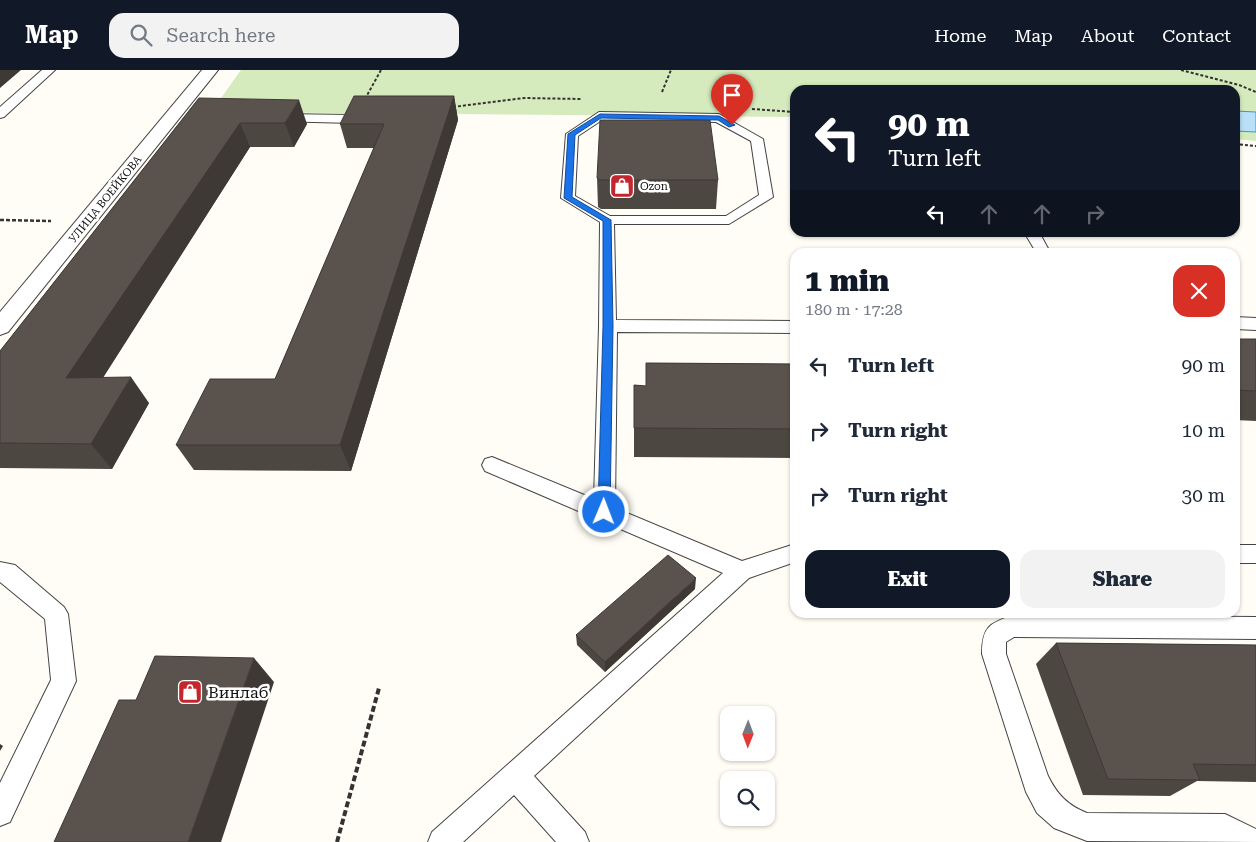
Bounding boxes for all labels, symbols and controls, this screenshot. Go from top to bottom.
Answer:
search box [109,13,459,58]
text: Map [25,21,79,49]
icon: search [127,21,155,49]
text: Search here [167,24,275,47]
text: Home [934,25,986,46]
text: Map [1014,25,1053,46]
text: About [1081,25,1134,46]
text: Contact [1162,25,1231,46]
pin [711,74,753,125]
icon: arrive [718,81,746,109]
text: 90 m [888,104,970,145]
icon: left [805,105,870,170]
text: Turn left [888,146,981,171]
street label: УЛИЦА ВОЕЙКОВА [65,152,145,245]
shop icon: Ozon [609,173,635,199]
place label: Ozon [640,180,668,193]
icon: left [922,200,950,228]
icon: ahead [975,200,1003,228]
icon: ahead [1028,200,1056,228]
icon: right [1081,200,1109,228]
text: 1 min [805,263,889,298]
button: close [1173,265,1225,317]
text: 180 m · 17:28 [805,300,903,319]
icon: left [805,352,833,380]
text: Turn left [848,354,934,377]
text: 90 m [1182,354,1225,377]
icon: right [805,417,833,445]
text: Turn right [848,419,948,442]
text: 10 m [1182,419,1225,442]
icon: right [805,482,833,510]
text: Turn right [848,484,948,507]
text: 30 m [1182,484,1225,507]
position arrow [577,485,629,537]
button: Exit [805,550,1010,608]
button: Share [1020,550,1225,608]
shop icon: Винлаб [177,679,203,705]
place label: Винлаб [208,683,269,702]
north arrow [720,706,775,761]
map controls [720,706,775,826]
button: search [720,771,775,826]

